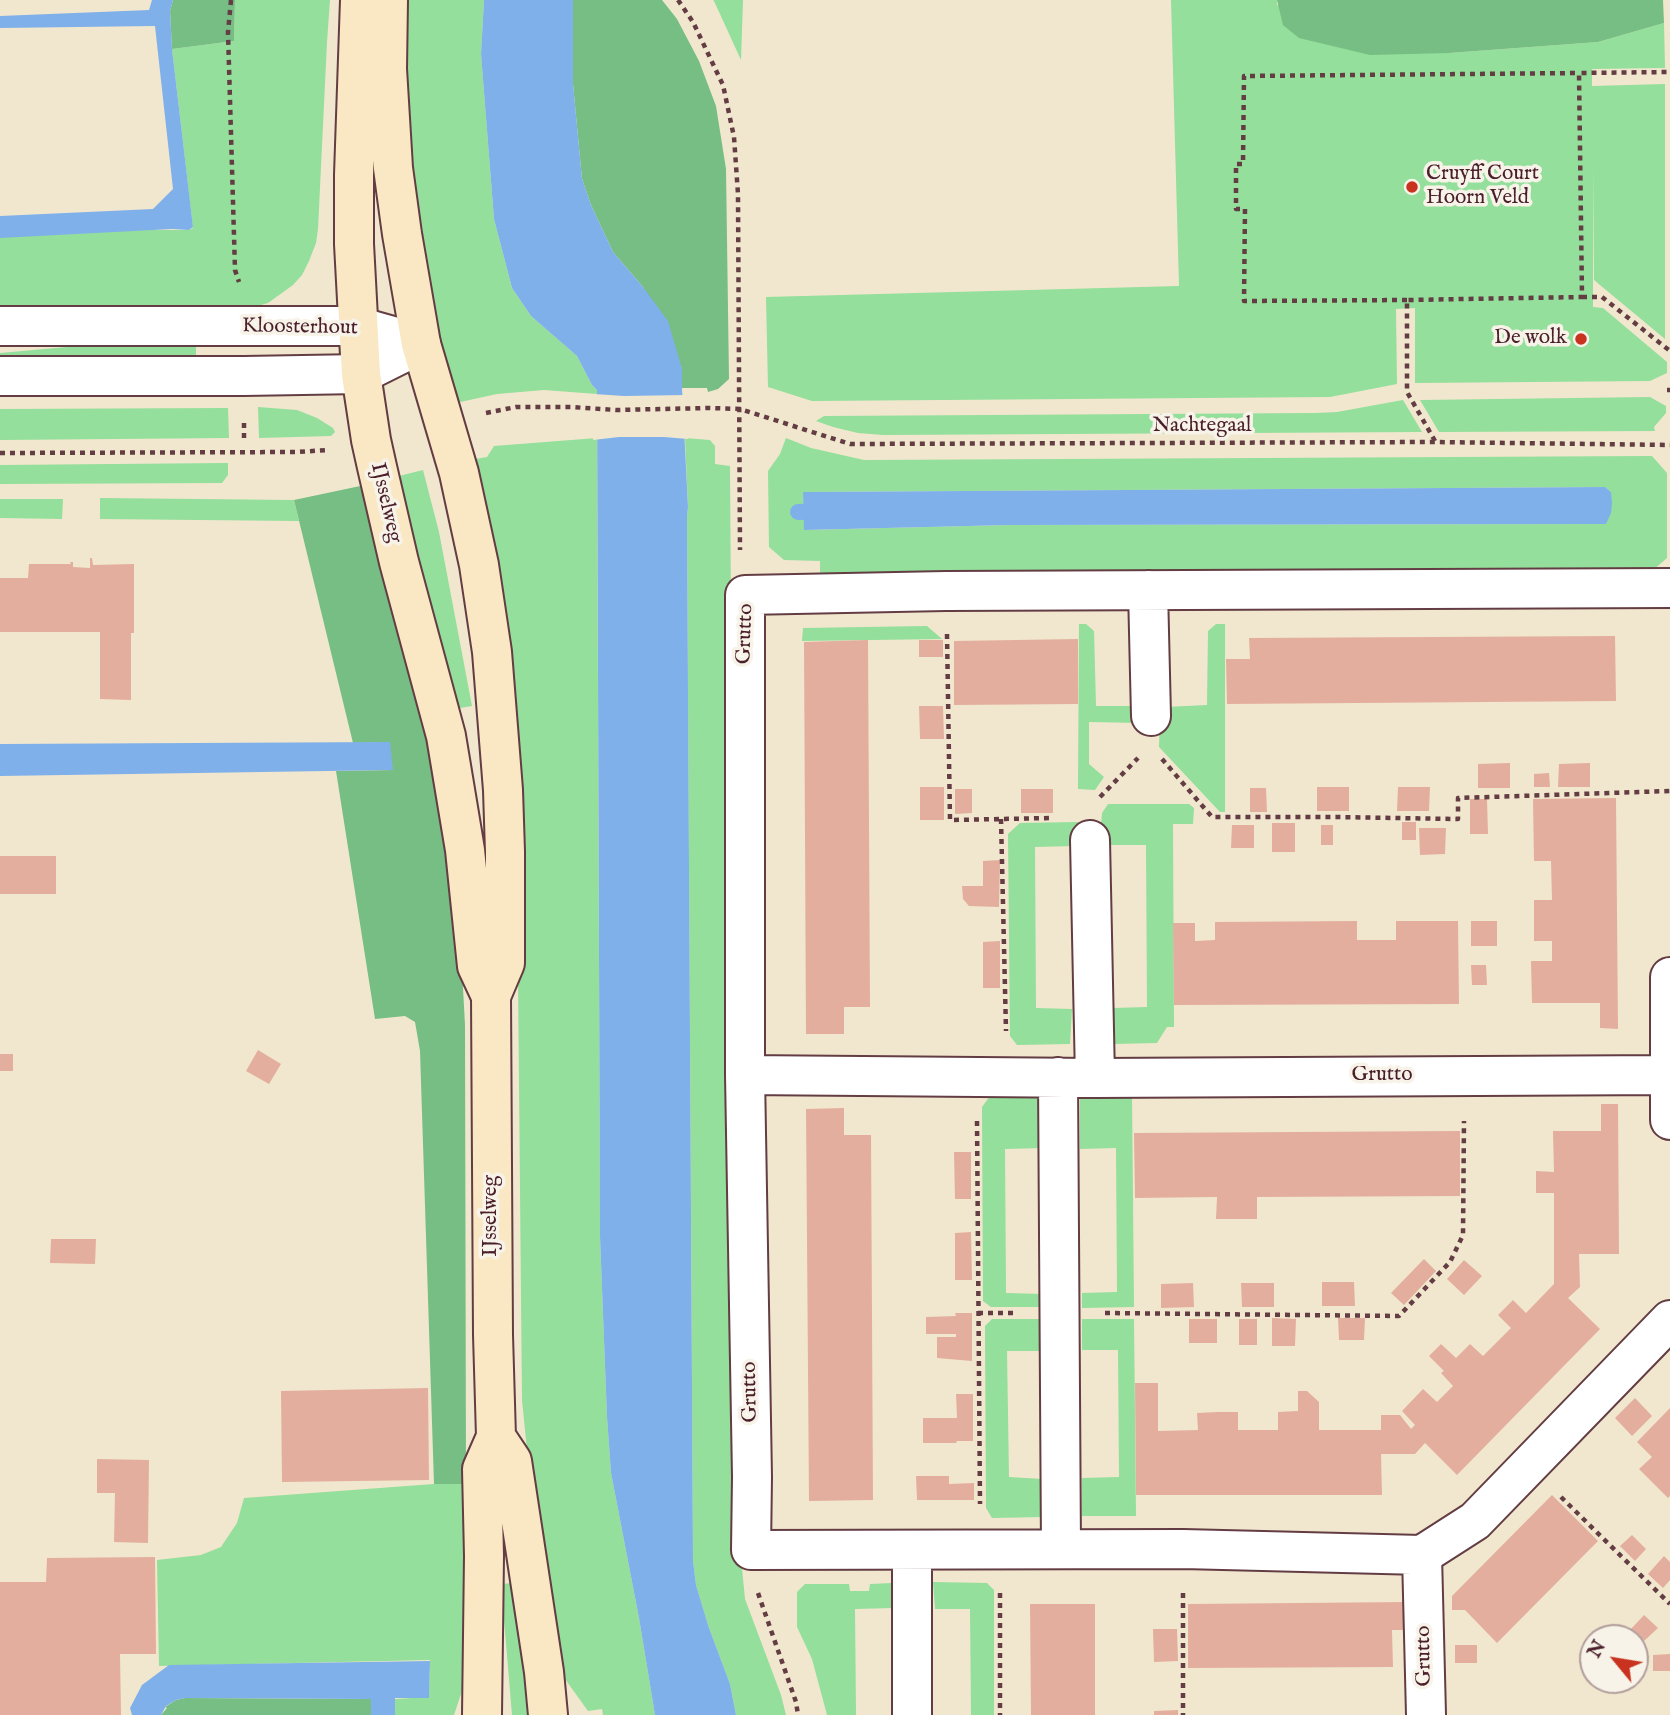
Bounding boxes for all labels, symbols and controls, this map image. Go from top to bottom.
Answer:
place label: Cruyff Court Hoorn Veld [1426,162,1539,212]
marker: Cruyff Court Hoorn Veld [1404,179,1420,195]
street label: Kloosterhout [242,314,358,342]
place label: De wolk [1494,326,1567,352]
marker: De wolk [1573,331,1589,347]
street label: Nachtegaal [1153,414,1251,440]
street label: IJsselweg [364,460,406,546]
street label: Grutto [732,603,760,665]
street label: Grutto [1352,1063,1412,1089]
street label: IJsselweg [479,1175,505,1257]
street label: Grutto [738,1361,764,1423]
north arrow [1579,1624,1649,1694]
street label: Grutto [1412,1625,1438,1687]
text: N [1583,1636,1612,1663]

